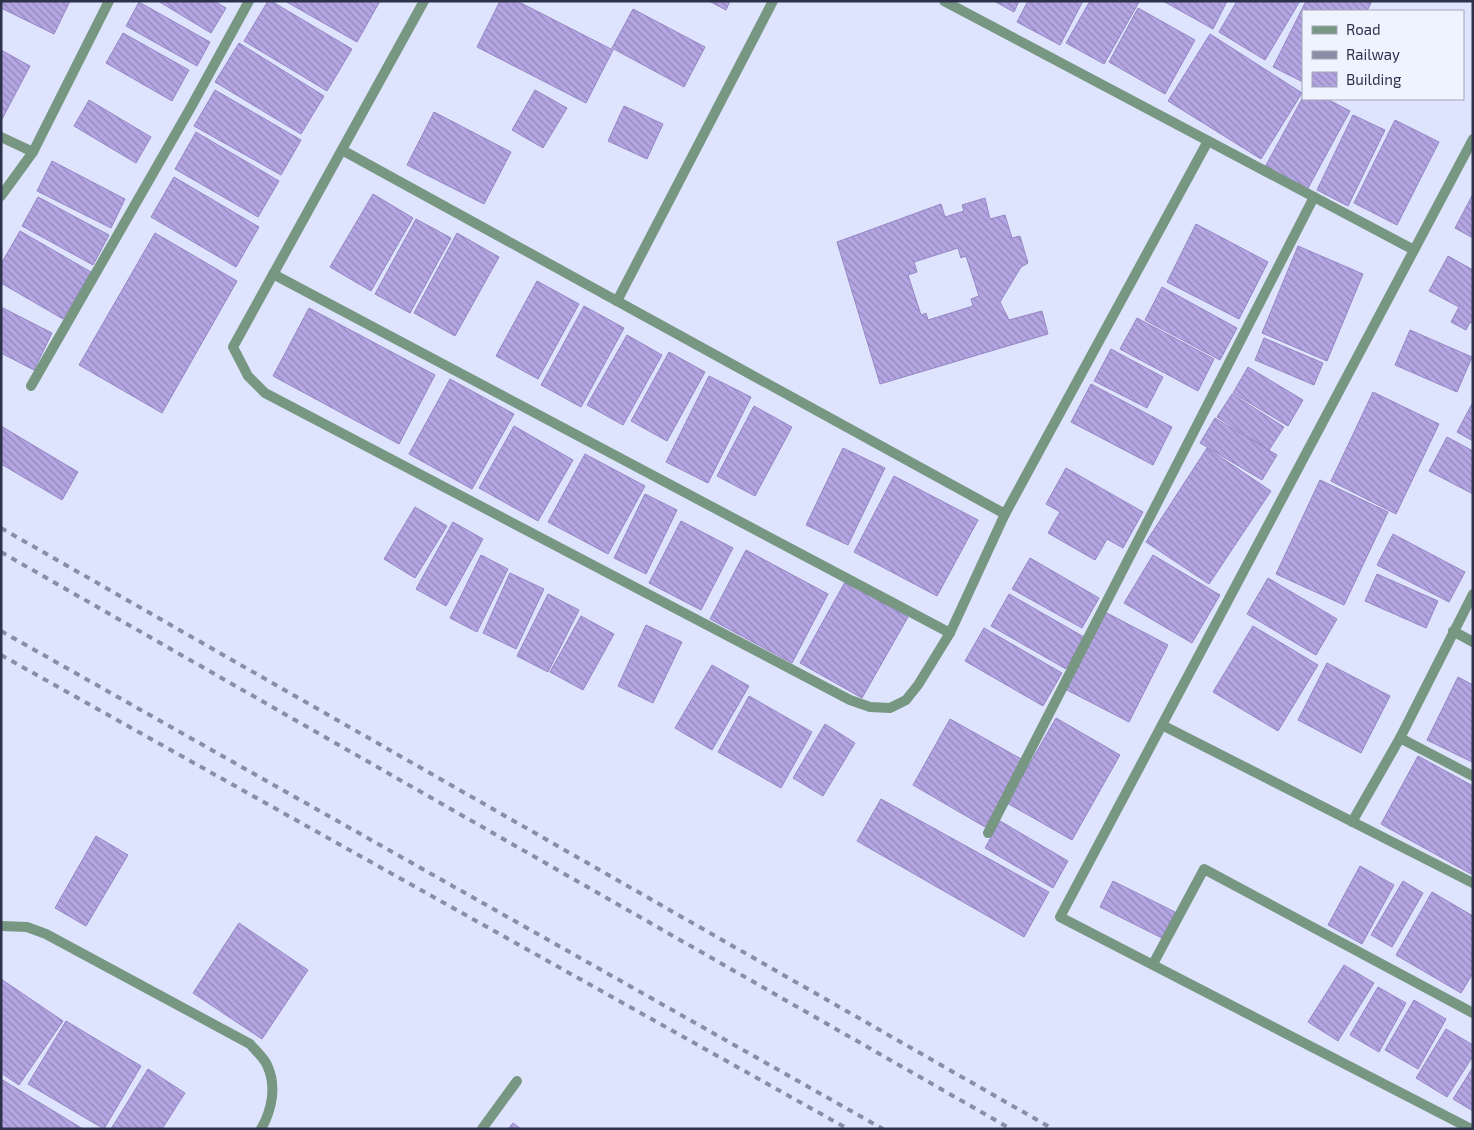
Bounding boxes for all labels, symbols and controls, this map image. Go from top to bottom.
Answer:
legend [1302,10,1464,100]
text: Road [1346,20,1381,38]
text: Railway [1346,45,1400,63]
text: Building [1346,70,1402,88]

